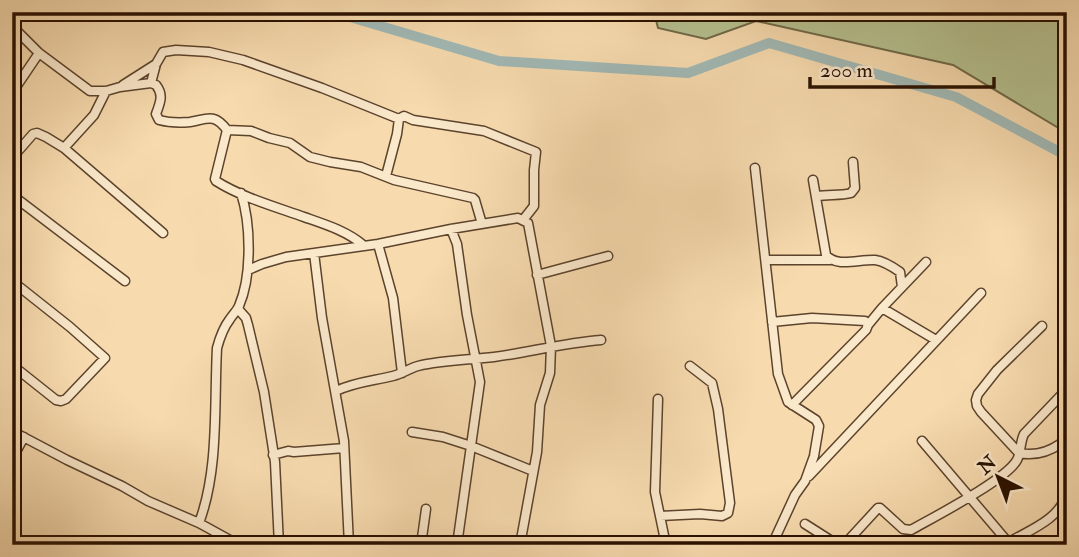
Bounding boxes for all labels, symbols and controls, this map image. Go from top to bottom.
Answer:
scale bar [810,46,993,90]
text: 200 m [820,57,873,84]
north arrow [964,442,1034,512]
text: N [972,450,1002,480]

